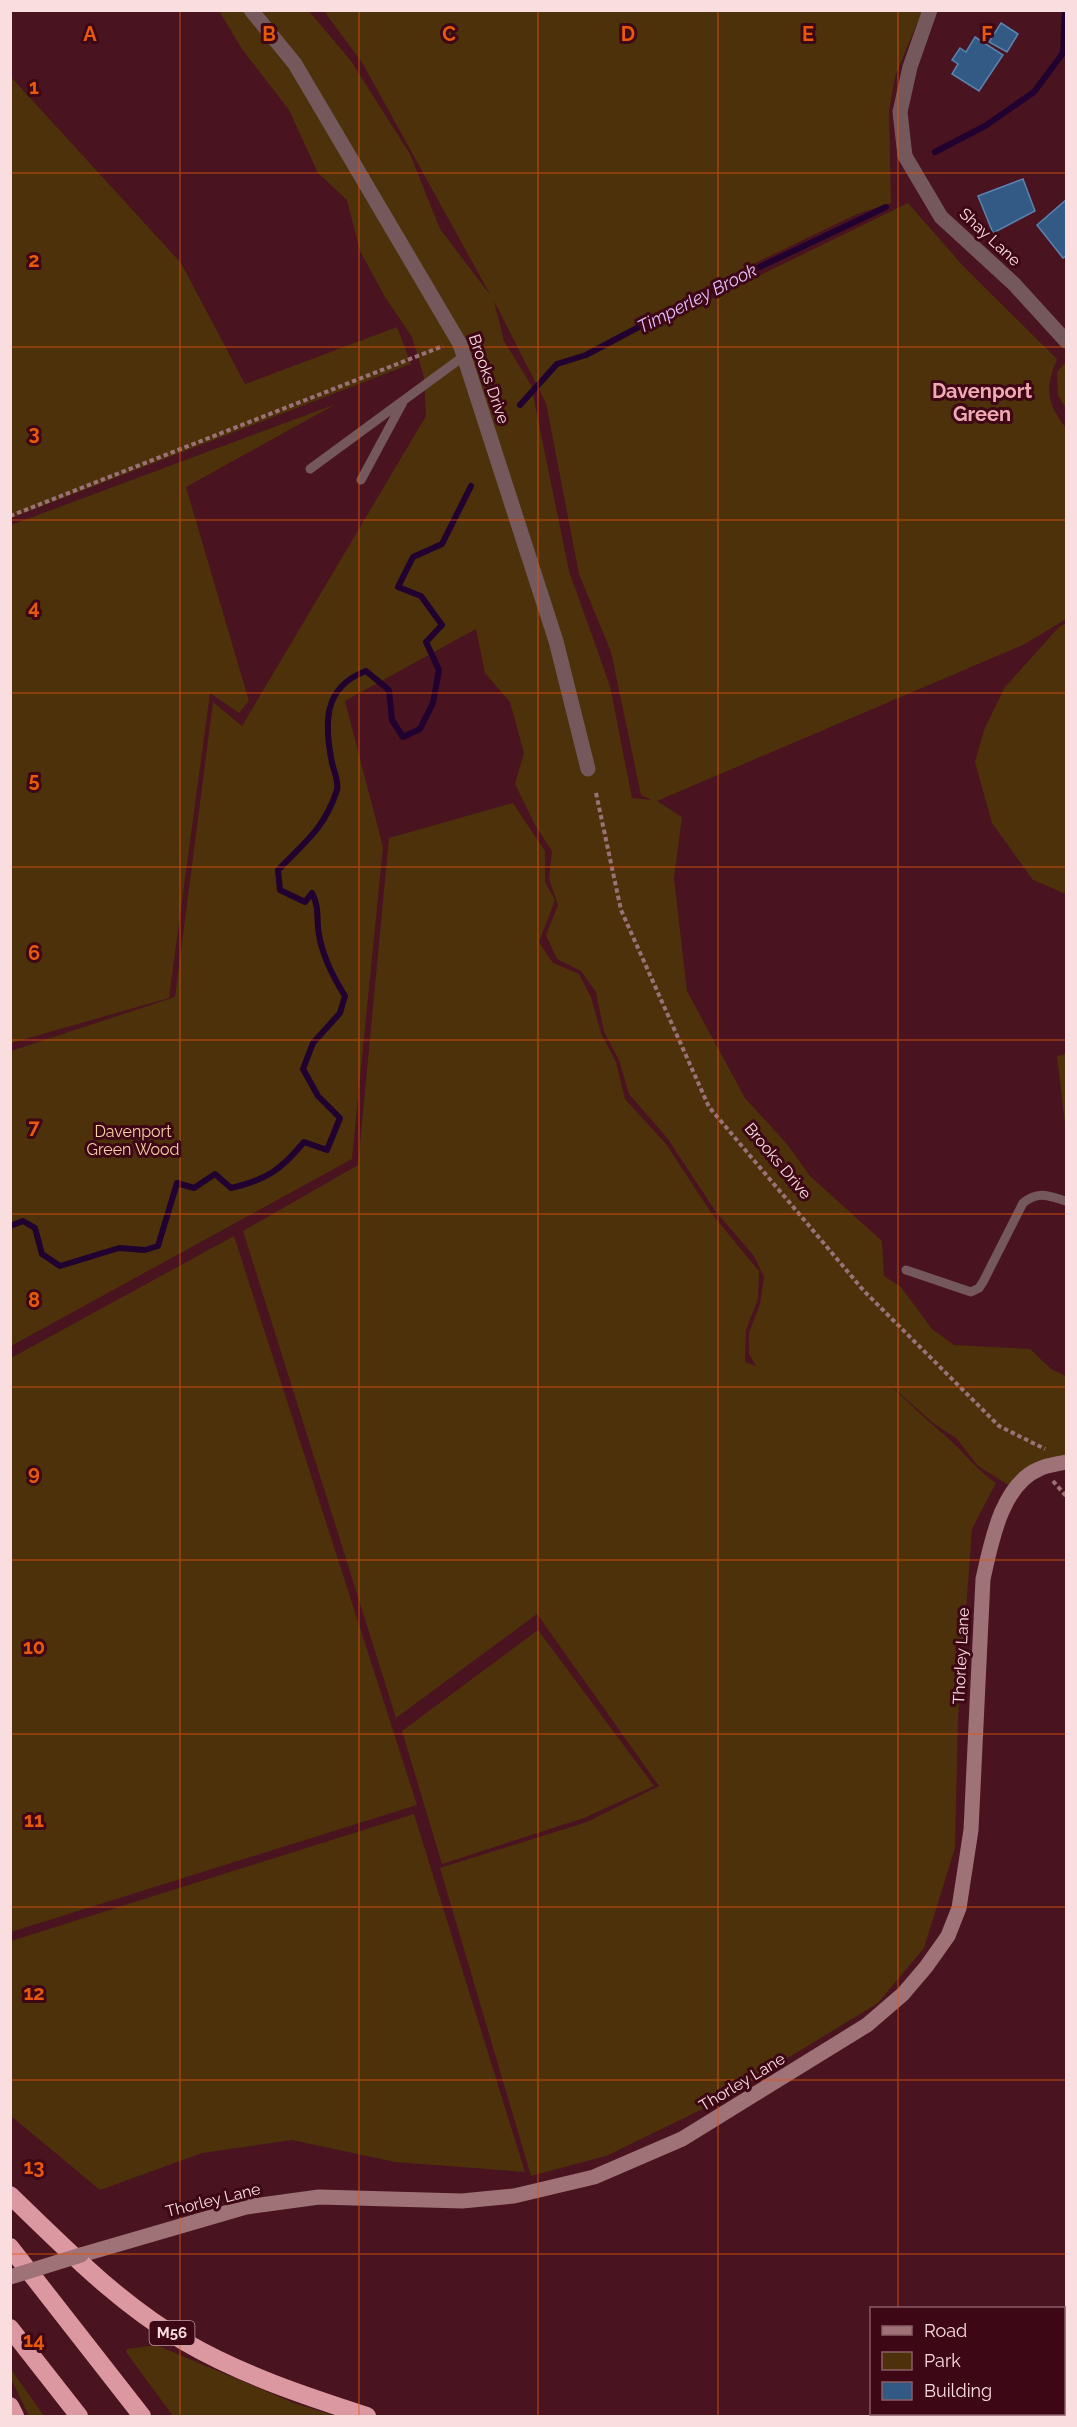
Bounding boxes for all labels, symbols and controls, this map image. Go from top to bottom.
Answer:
text: A [83,22,97,46]
text: B [262,22,276,46]
text: C [442,22,456,46]
text: D [621,22,635,46]
text: E [802,22,814,46]
text: F [981,22,993,46]
text: 1 [29,75,39,99]
street label: Shay Lane [956,204,1024,270]
text: 2 [28,248,40,272]
water label: Timperley Brook [634,259,761,337]
street label: Brooks Drive [465,332,513,426]
district label: Davenport Green [932,379,1032,426]
text: 3 [28,421,40,445]
text: 4 [28,595,40,619]
text: 5 [28,768,40,792]
text: 6 [28,941,40,965]
text: 7 [28,1115,40,1139]
street label: Brooks Drive [741,1119,815,1203]
park label: Davenport Green Wood [86,1122,180,1159]
text: 8 [28,1288,40,1312]
text: 9 [28,1461,40,1485]
street label: Thorley Lane [949,1607,973,1705]
text: 10 [23,1635,45,1659]
text: 11 [24,1808,44,1832]
text: 12 [23,1981,45,2005]
street label: Thorley Lane [696,2049,788,2115]
text: 13 [23,2155,45,2179]
street label: Thorley Lane [164,2179,262,2221]
legend [870,2307,1065,2415]
text: Road [924,2320,967,2341]
road number: M56 [150,2321,195,2345]
text: 14 [23,2328,45,2352]
text: Park [924,2350,961,2371]
text: Building [924,2380,992,2401]

